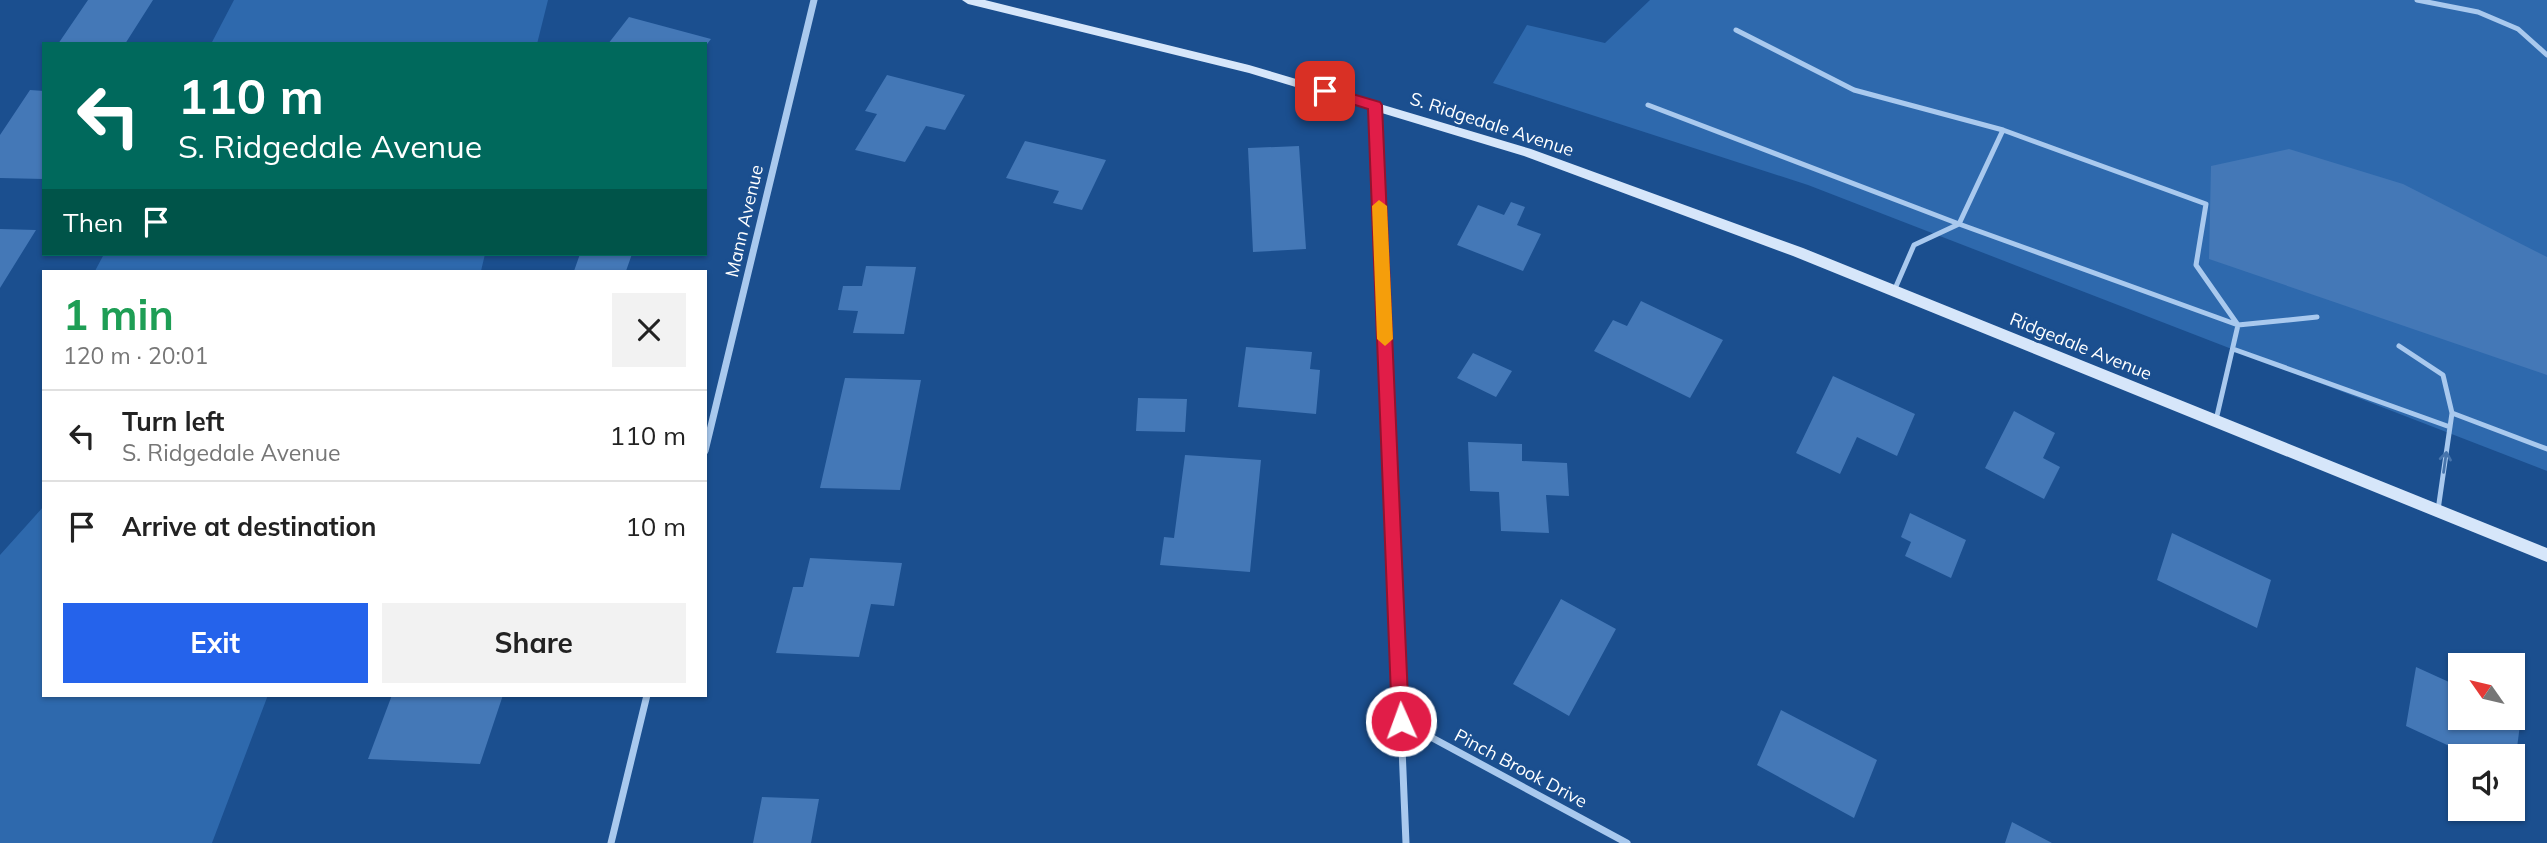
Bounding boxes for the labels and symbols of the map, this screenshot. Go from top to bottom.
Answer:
pin [1295,61,1355,121]
street label: S. Ridgedale Avenue [1407,87,1577,161]
street label: Mann Avenue [720,163,768,279]
street label: Ridgedale Avenue [2007,307,2155,385]
one-way arrow [2439,451,2452,474]
north arrow [2448,653,2525,730]
position arrow [1364,684,1438,758]
street label: Pinch Brook Drive [1451,723,1591,813]

